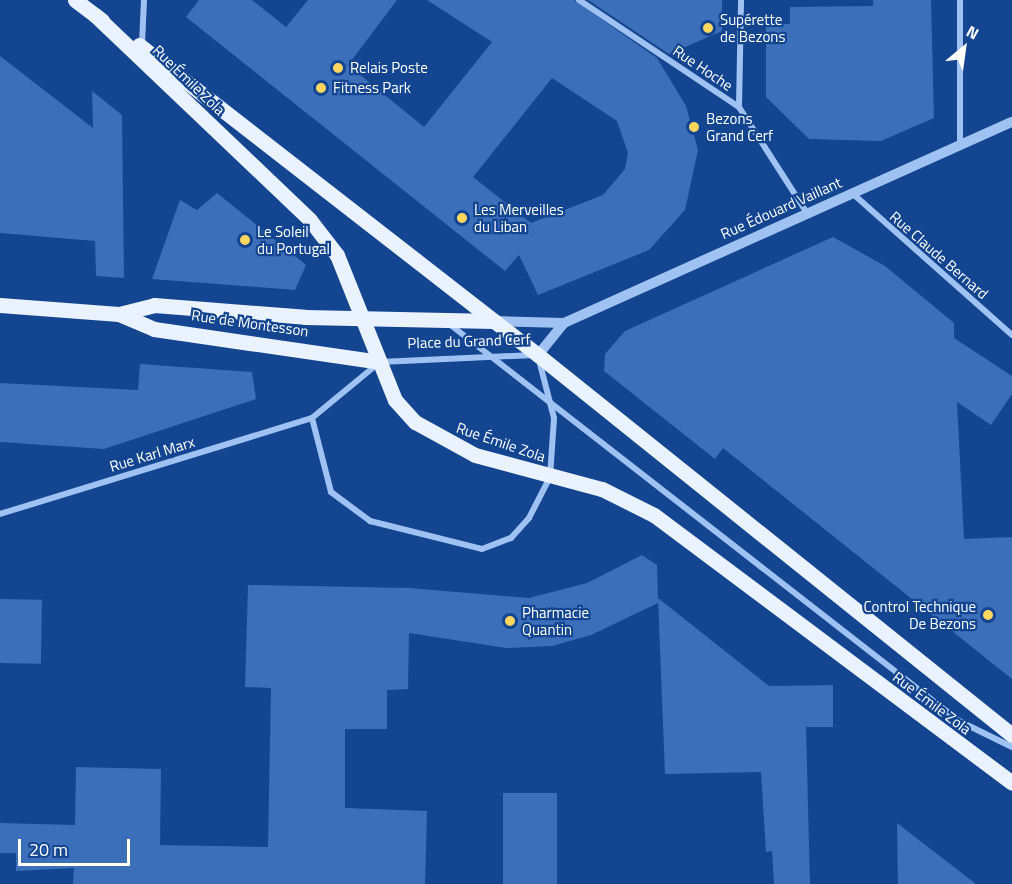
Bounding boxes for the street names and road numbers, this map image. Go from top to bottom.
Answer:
street label: Rue Émile Zola [149,41,229,119]
street label: Rue Hoche [670,41,736,95]
street label: Rue Édouard Vaillant [718,173,844,243]
street label: Rue Claude Bernard [886,207,992,303]
street label: Rue de Montesson [190,306,310,340]
street label: Place du Grand Cerf [407,330,531,352]
street label: Rue Émile Zola [454,418,548,466]
street label: Rue Karl Marx [107,433,197,475]
street label: Rue Émile Zola [889,668,975,738]

